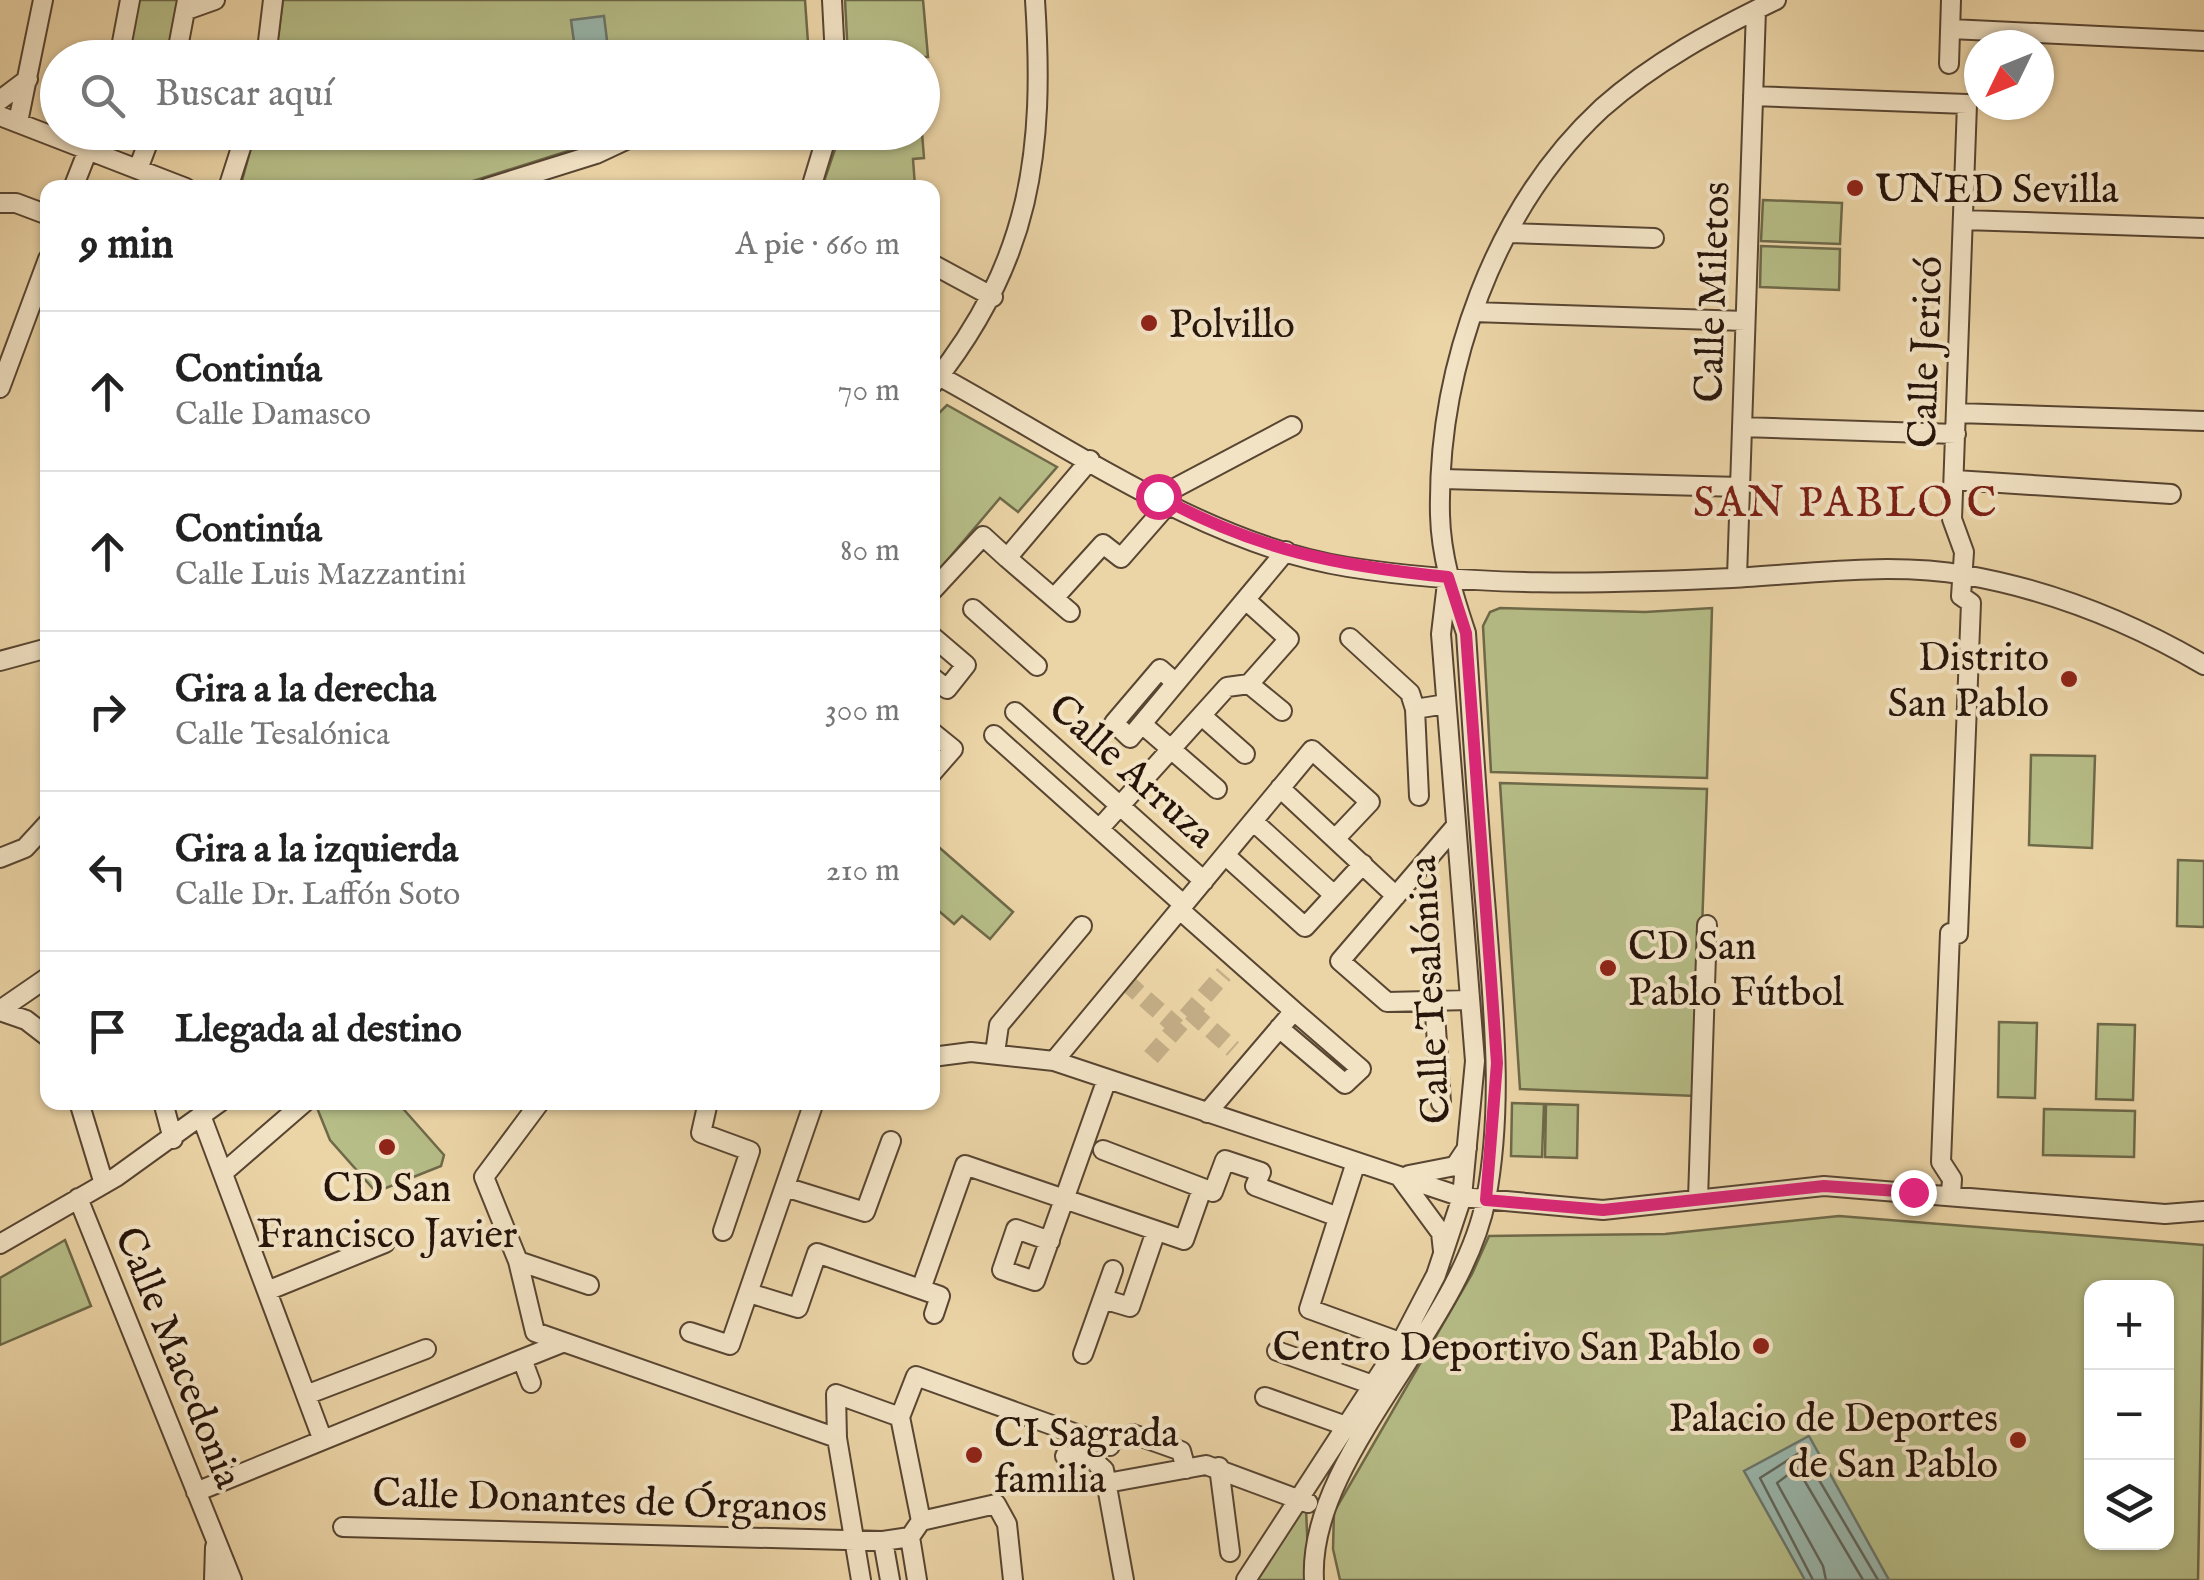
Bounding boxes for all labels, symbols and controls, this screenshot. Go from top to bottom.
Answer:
north arrow [1964,30,2054,120]
search box [40,40,940,150]
icon: search [75,68,130,123]
text: Buscar aquí [155,71,333,119]
place label: UNED Sevilla [1875,166,2119,217]
marker: UNED Sevilla [1844,177,1866,199]
street label: Calle Miletos [1685,181,1744,404]
text: 9 min [80,219,174,272]
text: A pie · 660 m [736,225,900,266]
street label: Calle Jericó [1899,255,1956,449]
place label: Polvillo [1169,301,1295,352]
marker: Polvillo [1138,312,1160,334]
text: Continúa [175,347,322,395]
icon: ahead [80,364,135,419]
text: 70 m [838,371,900,412]
text: Calle Damasco [175,395,371,436]
route start [1136,474,1182,520]
district label: SAN PABLO C [1693,478,1999,531]
text: Continúa [175,507,322,555]
icon: ahead [80,524,135,579]
text: 80 m [840,531,900,572]
text: Calle Luis Mazzantini [175,555,466,596]
place label: Distrito San Pablo [1888,634,2049,731]
text: Gira a la derecha [175,667,436,715]
marker: Distrito San Pablo [2058,668,2080,690]
icon: right [80,684,135,739]
street label: Calle Arruza [1036,684,1225,861]
text: 300 m [825,691,900,732]
text: Calle Tesalónica [175,715,390,756]
text: Gira a la izquierda [175,827,458,875]
icon: left [80,844,135,899]
text: 210 m [826,851,900,892]
street label: Calle Tesalónica [1399,854,1464,1125]
text: Calle Dr. Laffón Soto [175,875,460,916]
place label: CD San Pablo Fútbol [1628,923,1844,1020]
marker: CD San Pablo Fútbol [1597,957,1619,979]
icon: arrive [80,1004,135,1059]
text: Llegada al destino [175,1007,462,1055]
marker: CD San Francisco Javier [376,1136,398,1158]
place label: CD San Francisco Javier [257,1165,518,1262]
route end [1891,1170,1937,1216]
street label: Calle Macedonia [101,1220,253,1497]
map controls [2084,1280,2174,1550]
button: + [2084,1280,2174,1370]
place label: Centro Deportivo San Pablo [1273,1324,1741,1375]
marker: Centro Deportivo San Pablo [1750,1335,1772,1357]
button: − [2084,1370,2174,1460]
place label: Palacio de Deportes de San Pablo [1669,1395,1998,1492]
place label: CI Sagrada familia [994,1410,1179,1507]
marker: Palacio de Deportes de San Pablo [2007,1429,2029,1451]
marker: CI Sagrada familia [963,1444,985,1466]
button: layers [2084,1460,2174,1550]
street label: Calle Donantes de Órganos [372,1468,828,1536]

